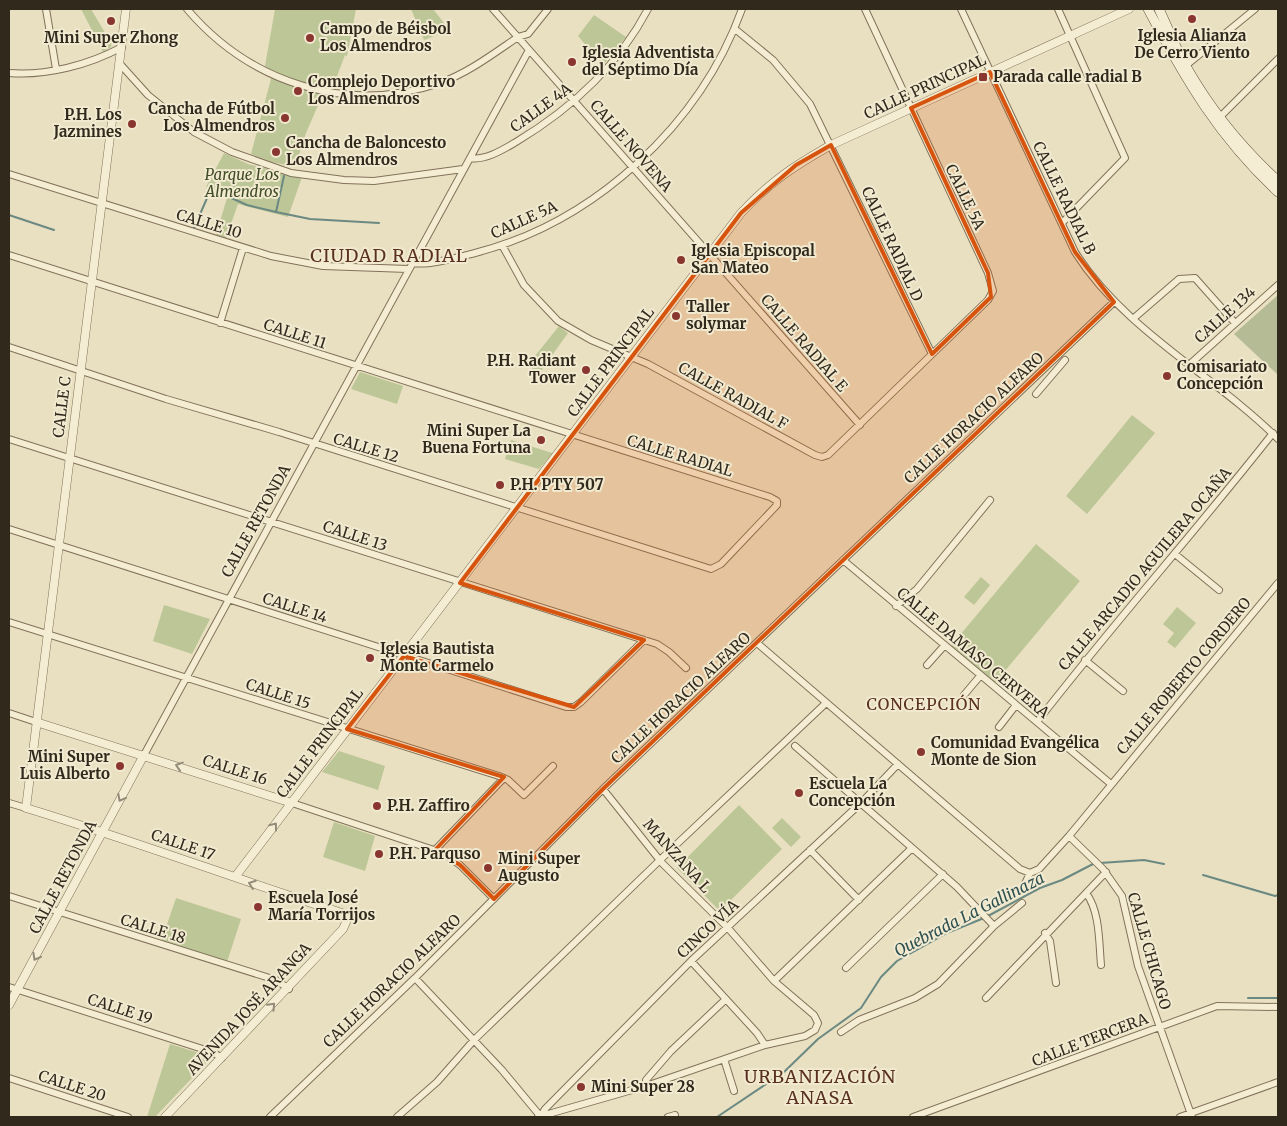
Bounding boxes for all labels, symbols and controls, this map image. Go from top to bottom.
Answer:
marker: Iglesia Alianza De Cerro Viento [1186,13,1198,25]
marker: Mini Super Zhong [105,15,117,27]
place label: Campo de Béisbol Los Almendros [320,19,451,55]
place label: Iglesia Alianza De Cerro Viento [1134,26,1250,62]
place label: Mini Super Zhong [44,28,179,47]
marker: Campo de Béisbol Los Almendros [304,32,316,44]
place label: Iglesia Adventista del Séptimo Día [582,43,715,79]
street label: CALLE PRINCIPAL [861,50,990,123]
marker: Iglesia Adventista del Séptimo Día [566,56,578,68]
place label: Parada calle radial B [993,67,1142,86]
marker: Parada calle radial B [977,71,989,83]
place label: Complejo Deportivo Los Almendros [308,72,455,108]
street label: CALLE 4A [506,79,576,136]
marker: Complejo Deportivo Los Almendros [292,85,304,97]
street label: CALLE NOVENA [586,96,677,196]
place label: Cancha de Fútbol Los Almendros [148,99,275,135]
place label: P.H. Los Jazmines [52,105,122,141]
marker: Cancha de Fútbol Los Almendros [279,112,291,124]
marker: P.H. Los Jazmines [126,118,138,130]
place label: Cancha de Baloncesto Los Almendros [286,133,446,169]
street label: CALLE RADIAL B [1029,138,1100,257]
marker: Cancha de Baloncesto Los Almendros [270,146,282,158]
street label: CALLE 5A [941,161,990,233]
park label: Parque Los Almendros [204,165,279,201]
street label: CALLE RADIAL D [858,183,927,304]
street label: CALLE 5A [488,196,560,243]
street label: CALLE 10 [174,205,244,242]
place label: Iglesia Episcopal San Mateo [691,241,815,277]
district label: CIUDAD RADIAL [310,244,468,267]
marker: Iglesia Episcopal San Mateo [675,254,687,266]
street label: CALLE 134 [1190,282,1259,347]
street label: CALLE RADIAL E [757,290,852,396]
place label: Taller solymar [686,297,747,333]
street label: CALLE PRINCIPAL [563,302,659,420]
marker: Taller solymar [670,310,682,322]
street label: CALLE 11 [261,314,329,353]
street label: CALLE HORACIO ALFARO [900,348,1048,487]
place label: P.H. Radiant Tower [487,351,576,387]
place label: Comisariato Concepción [1177,357,1267,393]
street label: CALLE RADIAL F [675,358,791,434]
marker: P.H. Radiant Tower [580,364,592,376]
marker: Comisariato Concepción [1161,370,1173,382]
street label: CALLE C [48,375,75,439]
place label: Mini Super La Buena Fortuna [422,421,532,457]
street label: CALLE 12 [331,429,401,466]
street label: CALLE RADIAL [625,430,736,481]
marker: Mini Super La Buena Fortuna [535,434,547,446]
street label: CALLE RETONDA [217,461,295,580]
street label: CALLE ARCADIO AGUILERA OCAÑA [1054,463,1235,674]
place label: P.H. PTY 507 [510,475,603,494]
marker: P.H. PTY 507 [494,479,506,491]
street label: CALLE 13 [320,516,390,555]
street label: CALLE DAMASO CERVERA [893,583,1054,722]
street label: CALLE 14 [260,588,330,627]
street label: CALLE ROBERTO CORDERO [1112,593,1255,758]
street label: CALLE HORACIO ALFARO [607,628,755,767]
place label: Iglesia Bautista Monte Carmelo [380,639,495,675]
marker: Iglesia Bautista Monte Carmelo [364,652,376,664]
street label: CALLE 15 [243,674,313,713]
street label: CALLE PRINCIPAL [272,683,368,801]
district label: CONCEPCIÓN [867,694,981,714]
place label: Comunidad Evangélica Monte de Sion [931,733,1100,769]
marker: Comunidad Evangélica Monte de Sion [915,746,927,758]
place label: Mini Super Luis Alberto [20,747,110,783]
street label: CALLE 16 [200,750,270,789]
marker: Mini Super Luis Alberto [114,760,126,772]
one-way arrow [175,762,184,772]
place label: Escuela La Concepción [809,774,895,810]
marker: Escuela La Concepción [793,787,805,799]
one-way arrow [117,793,127,802]
place label: P.H. Zaffiro [387,796,470,815]
marker: P.H. Zaffiro [371,800,383,812]
street label: MANZANA L [639,815,716,897]
street label: CALLE RETONDA [25,816,101,937]
one-way arrow [268,822,277,832]
street label: CALLE 17 [149,825,218,864]
place label: P.H. Parquso [389,844,480,863]
marker: P.H. Parquso [373,848,385,860]
place label: Mini Super Augusto [497,849,580,885]
marker: Mini Super Augusto [482,862,494,874]
water label: Quebrada La Gallinaza [890,867,1048,961]
one-way arrow [248,880,256,890]
place label: Escuela José María Torrijos [268,888,375,924]
street label: CALLE CHICAGO [1124,890,1175,1012]
street label: CINCO VÍA [672,894,743,962]
marker: Escuela José María Torrijos [252,901,264,913]
street label: CALLE 18 [118,910,188,947]
street label: CALLE HORACIO ALFARO [319,910,465,1051]
street label: AVENIDA JOSÉ ARANGA [181,938,315,1080]
one-way arrow [32,951,42,960]
street label: CALLE 19 [85,989,155,1028]
one-way arrow [266,1003,275,1012]
street label: CALLE TERCERA [1029,1009,1151,1070]
district label: URBANIZACIÓN ANASA [744,1065,896,1109]
street label: CALLE 20 [36,1066,108,1105]
place label: Mini Super 28 [591,1077,695,1096]
marker: Mini Super 28 [575,1081,587,1093]

